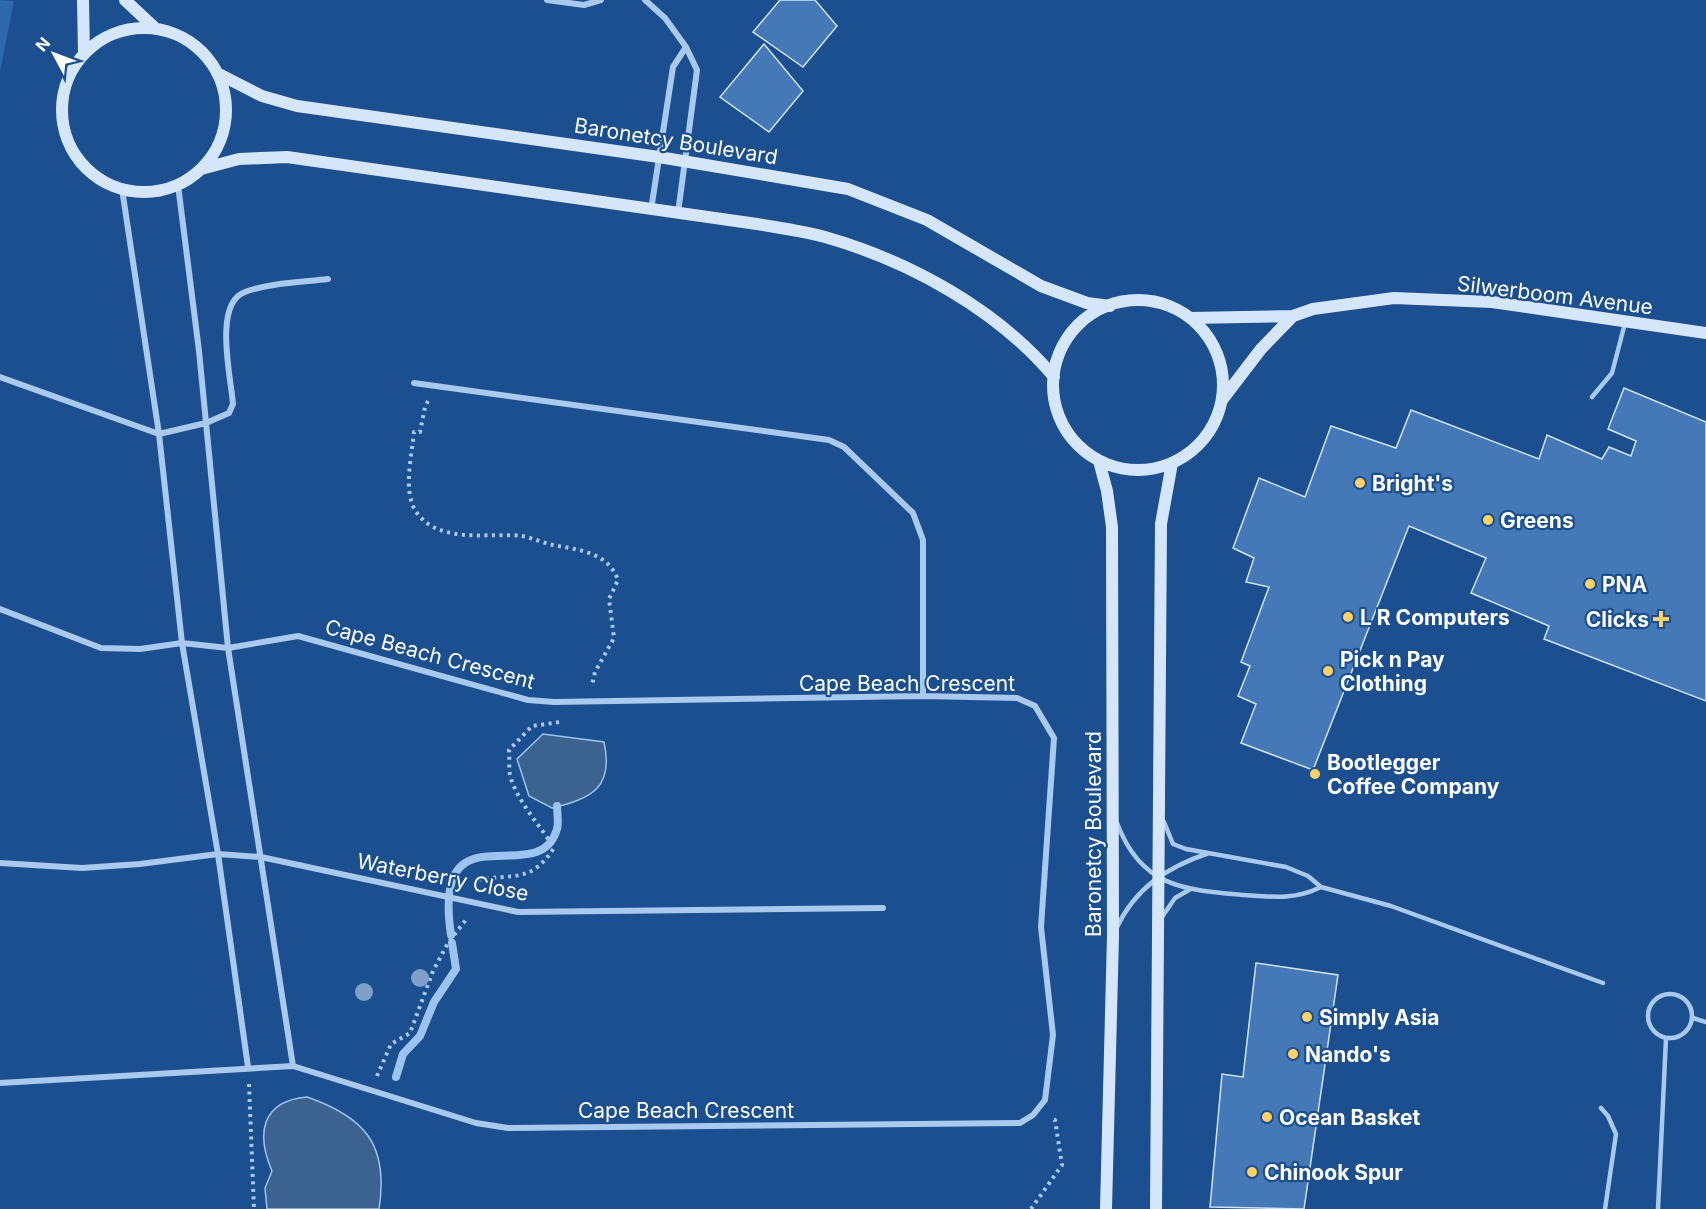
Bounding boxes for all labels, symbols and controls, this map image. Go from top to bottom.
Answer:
north arrow [24,24,84,84]
text: N [31,33,54,55]
street label: Baronetcy Boulevard [572,113,780,169]
street label: Silwerboom Avenue [1456,271,1654,319]
place label: Bright's [1372,471,1453,496]
marker: Bright's [1353,476,1367,490]
place label: Greens [1500,508,1574,533]
marker: Greens [1481,513,1495,527]
place label: PNA [1602,572,1648,597]
marker: PNA [1583,577,1597,591]
place label: L R Computers [1360,605,1510,630]
place label: Clicks [1586,607,1649,632]
marker: L R Computers [1341,610,1355,624]
marker: Clicks [1654,612,1668,626]
street label: Cape Beach Crescent [322,614,538,694]
place label: Pick n Pay Clothing [1340,647,1445,696]
marker: Pick n Pay Clothing [1321,664,1335,678]
street label: Cape Beach Crescent [799,671,1015,696]
street label: Baronetcy Boulevard [1081,731,1106,937]
place label: Bootlegger Coffee Company [1327,750,1500,799]
marker: Bootlegger Coffee Company [1308,767,1322,781]
street label: Waterberry Close [355,848,531,906]
place label: Simply Asia [1319,1005,1439,1030]
marker: Simply Asia [1300,1010,1314,1024]
place label: Nando's [1305,1042,1391,1067]
marker: Nando's [1286,1047,1300,1061]
street label: Cape Beach Crescent [578,1098,794,1123]
place label: Ocean Basket [1279,1105,1421,1130]
marker: Ocean Basket [1260,1110,1274,1124]
place label: Chinook Spur [1264,1160,1403,1185]
marker: Chinook Spur [1245,1165,1259,1179]

